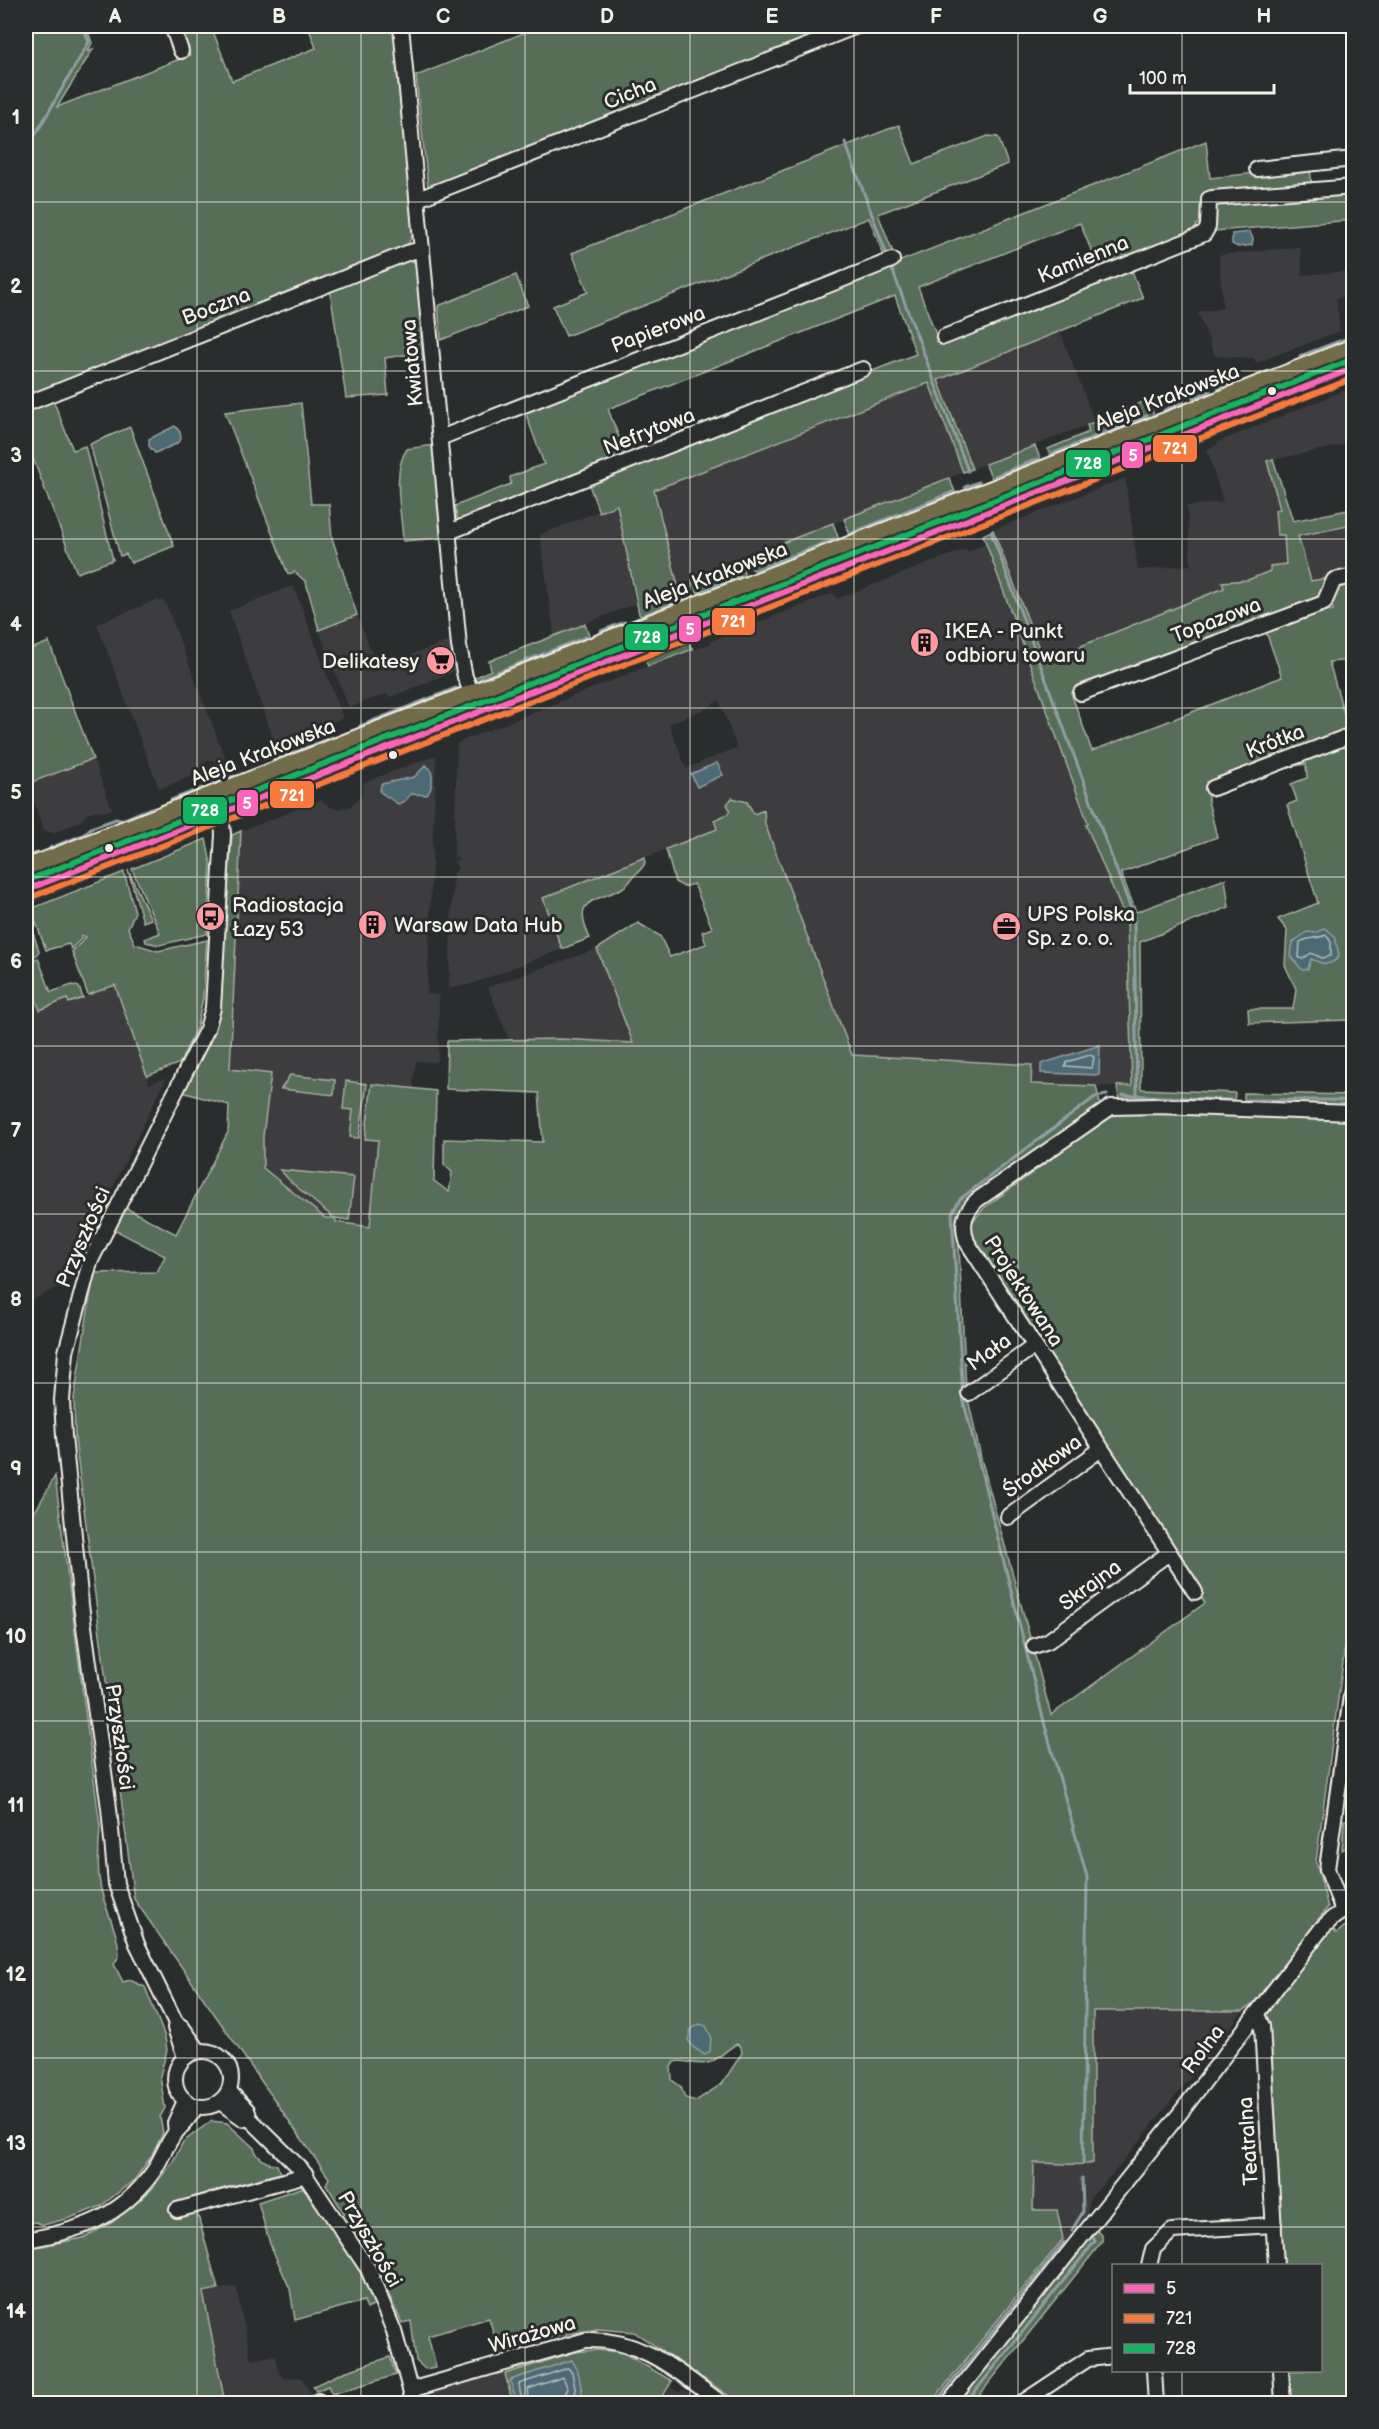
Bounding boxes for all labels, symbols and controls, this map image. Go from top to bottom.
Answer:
text: A [108,5,122,29]
text: B [272,5,286,29]
text: C [436,5,450,29]
text: D [600,5,614,29]
text: E [766,5,779,29]
text: F [930,5,942,29]
text: G [1093,5,1108,29]
text: H [1257,5,1271,29]
scale bar [1130,57,1274,95]
text: 100 m [1139,68,1187,89]
street label: Cicha [600,72,660,115]
text: 1 [12,106,20,130]
street label: Kamienna [1034,230,1132,289]
text: 2 [10,275,22,299]
street label: Boczna [178,282,254,331]
street label: Papierowa [608,300,709,359]
street label: Kwiatowa [396,318,429,408]
street label: Aleja Krakowska [1091,358,1243,437]
unlabelled marker [1266,385,1278,397]
street label: Nefrytowa [600,403,699,460]
line badge: 721 [1152,434,1198,463]
text: 721 [1163,440,1187,459]
line badge: 5 [1121,441,1144,469]
text: 3 [10,444,22,468]
text: 5 [1128,447,1138,466]
line badge: 728 [1065,449,1111,478]
text: 728 [1074,455,1102,474]
street label: Aleja Krakowska [639,536,791,615]
street label: Topazowa [1168,592,1264,649]
line badge: 721 [711,607,756,636]
text: 4 [10,613,22,637]
text: 721 [721,613,745,632]
line badge: 5 [678,615,702,643]
place label: IKEA - Punkt odbioru towaru [945,619,1085,668]
text: 5 [685,621,695,640]
line badge: 728 [624,623,669,651]
building icon: IKEA - Punkt odbioru towaru [908,627,940,659]
text: 728 [633,629,661,648]
supermarket icon: Delikatesy [424,645,456,677]
place label: Delikatesy [322,649,419,674]
street label: Aleja Krakowska [187,713,339,792]
street label: Krótka [1242,719,1308,764]
unlabelled marker [387,749,399,761]
line badge: 721 [269,780,315,809]
text: 5 [10,781,22,805]
text: 721 [280,787,304,806]
line badge: 5 [236,789,259,817]
text: 5 [242,795,252,814]
line badge: 728 [182,796,228,825]
text: 728 [191,802,219,821]
unlabelled marker [103,842,115,854]
place label: Radiostacja Łazy 53 [232,893,344,942]
bus stop icon: Radiostacja Łazy 53 [195,901,227,933]
place label: UPS Polska Sp. z o. o. [1027,902,1135,951]
building icon: Warsaw Data Hub [357,909,389,941]
office icon: UPS Polska Sp. z o. o. [990,910,1022,942]
place label: Warsaw Data Hub [394,913,563,938]
text: 6 [10,950,22,974]
text: 7 [10,1119,22,1143]
street label: Przyszłości [51,1183,116,1291]
street label: Projektowana [978,1231,1069,1352]
text: 8 [10,1288,22,1312]
street label: Mała [962,1328,1016,1377]
street label: Środkowa [998,1429,1087,1503]
text: 9 [10,1457,22,1481]
street label: Skrajna [1054,1554,1126,1616]
text: 10 [6,1625,26,1649]
street label: Przyszłości [100,1682,139,1792]
text: 11 [8,1794,24,1818]
text: 12 [6,1963,26,1987]
street label: Rolna [1177,2020,1230,2079]
street label: Teatralna [1233,2096,1264,2186]
text: 13 [6,2132,26,2156]
street label: Przyszłości [332,2187,407,2292]
legend [1112,2264,1322,2372]
text: 5 [1166,2278,1176,2299]
text: 14 [6,2300,26,2324]
text: 721 [1166,2308,1192,2329]
street label: Wirażowa [486,2310,579,2359]
text: 728 [1166,2338,1196,2359]

